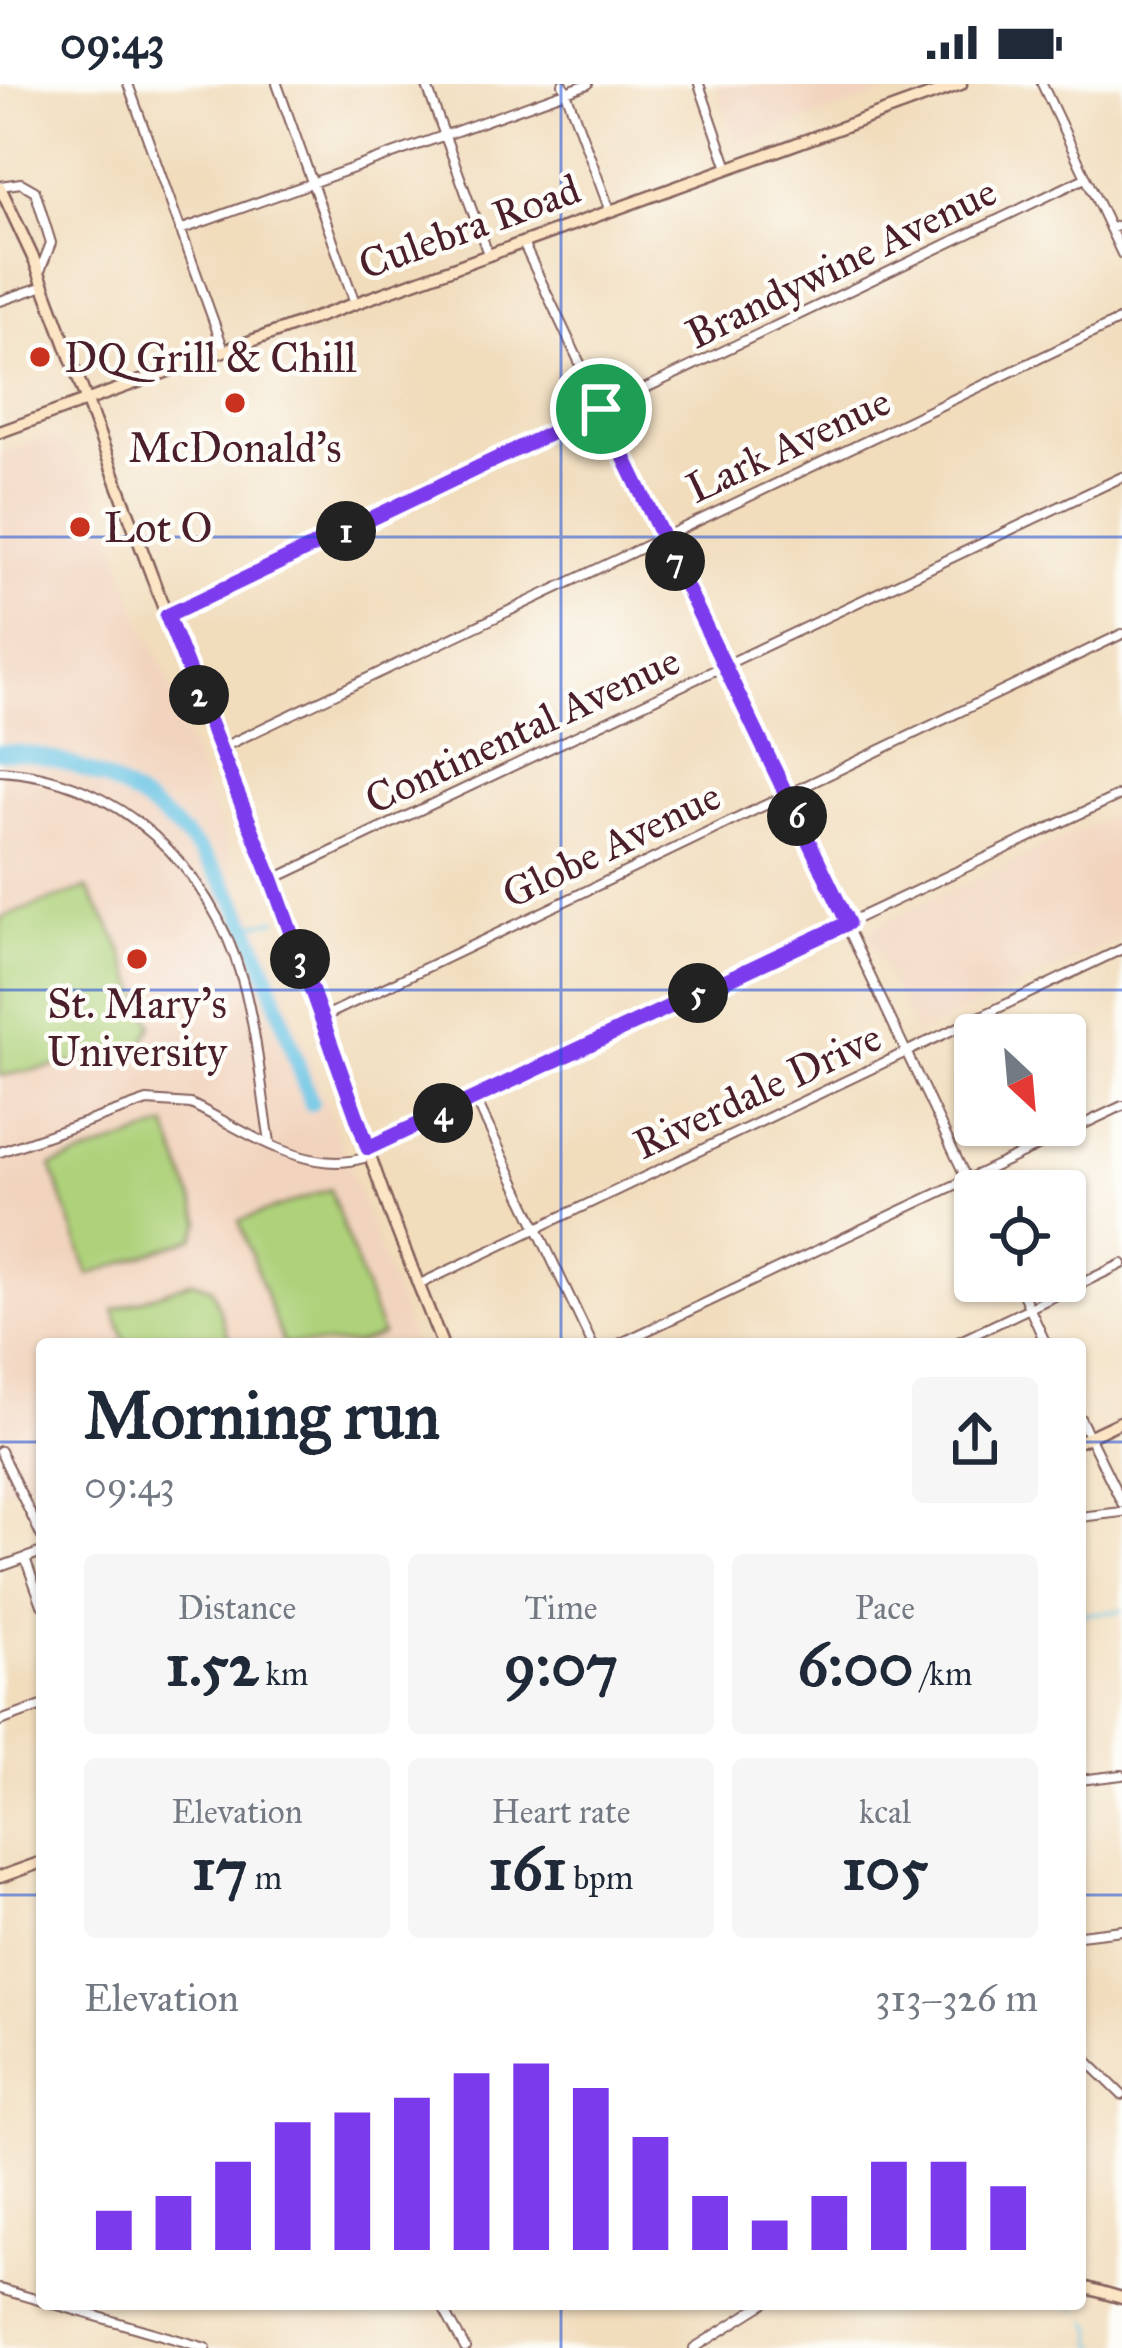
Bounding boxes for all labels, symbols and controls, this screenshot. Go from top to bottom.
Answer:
text: 09:43 [60,15,165,70]
street label: Culebra Road [351,163,587,291]
street label: Brandywine Avenue [678,165,1005,361]
place label: DQ Grill & Chill [64,332,357,384]
marker: DQ Grill & Chill [27,344,53,370]
pin [550,358,652,460]
street label: Lark Avenue [678,375,899,515]
icon: arrive [568,376,634,442]
marker: McDonald's [222,390,248,416]
place label: McDonald's [128,422,342,474]
pin: 1 [316,501,376,561]
place label: Lot O [104,502,212,554]
text: 1 [339,511,353,551]
marker: Lot O [67,514,93,540]
pin: 7 [645,531,705,591]
text: 7 [666,541,684,581]
street label: Continental Avenue [357,634,688,826]
pin: 2 [169,665,229,725]
text: 2 [191,675,207,715]
street label: Globe Avenue [494,770,729,920]
pin: 6 [767,786,827,846]
text: 6 [789,796,805,836]
pin: 3 [270,929,330,989]
text: 3 [293,939,307,979]
marker: St. Mary's University [124,946,150,972]
pin: 5 [668,963,728,1023]
text: 5 [690,973,706,1013]
place label: St. Mary's University [47,978,228,1078]
street label: Riverdale Drive [625,1011,889,1171]
north arrow [954,1014,1086,1146]
map controls [954,1014,1086,1302]
pin: 4 [413,1083,473,1143]
text: 4 [434,1093,452,1133]
button: locate [954,1170,1086,1302]
text: Morning run [84,1375,440,1456]
button: share [912,1377,1038,1503]
text: 09:43 [84,1461,175,1509]
text: Distance [178,1588,296,1628]
text: Time [524,1588,598,1628]
text: Pace [855,1588,915,1628]
text: 1.52 [166,1628,258,1701]
text: 9:07 [504,1628,618,1701]
text: 6:00 [798,1628,913,1701]
text: km [258,1654,308,1694]
text: /km [913,1654,972,1694]
text: Elevation [171,1792,303,1832]
text: Heart rate [492,1792,630,1832]
text: kcal [859,1792,911,1832]
text: 17 [192,1832,247,1905]
text: 161 [489,1832,566,1905]
text: 105 [842,1832,928,1905]
text: m [247,1858,282,1898]
text: bpm [566,1858,633,1898]
text: Elevation [84,1974,239,2022]
text: 313–326 m [875,1974,1038,2022]

